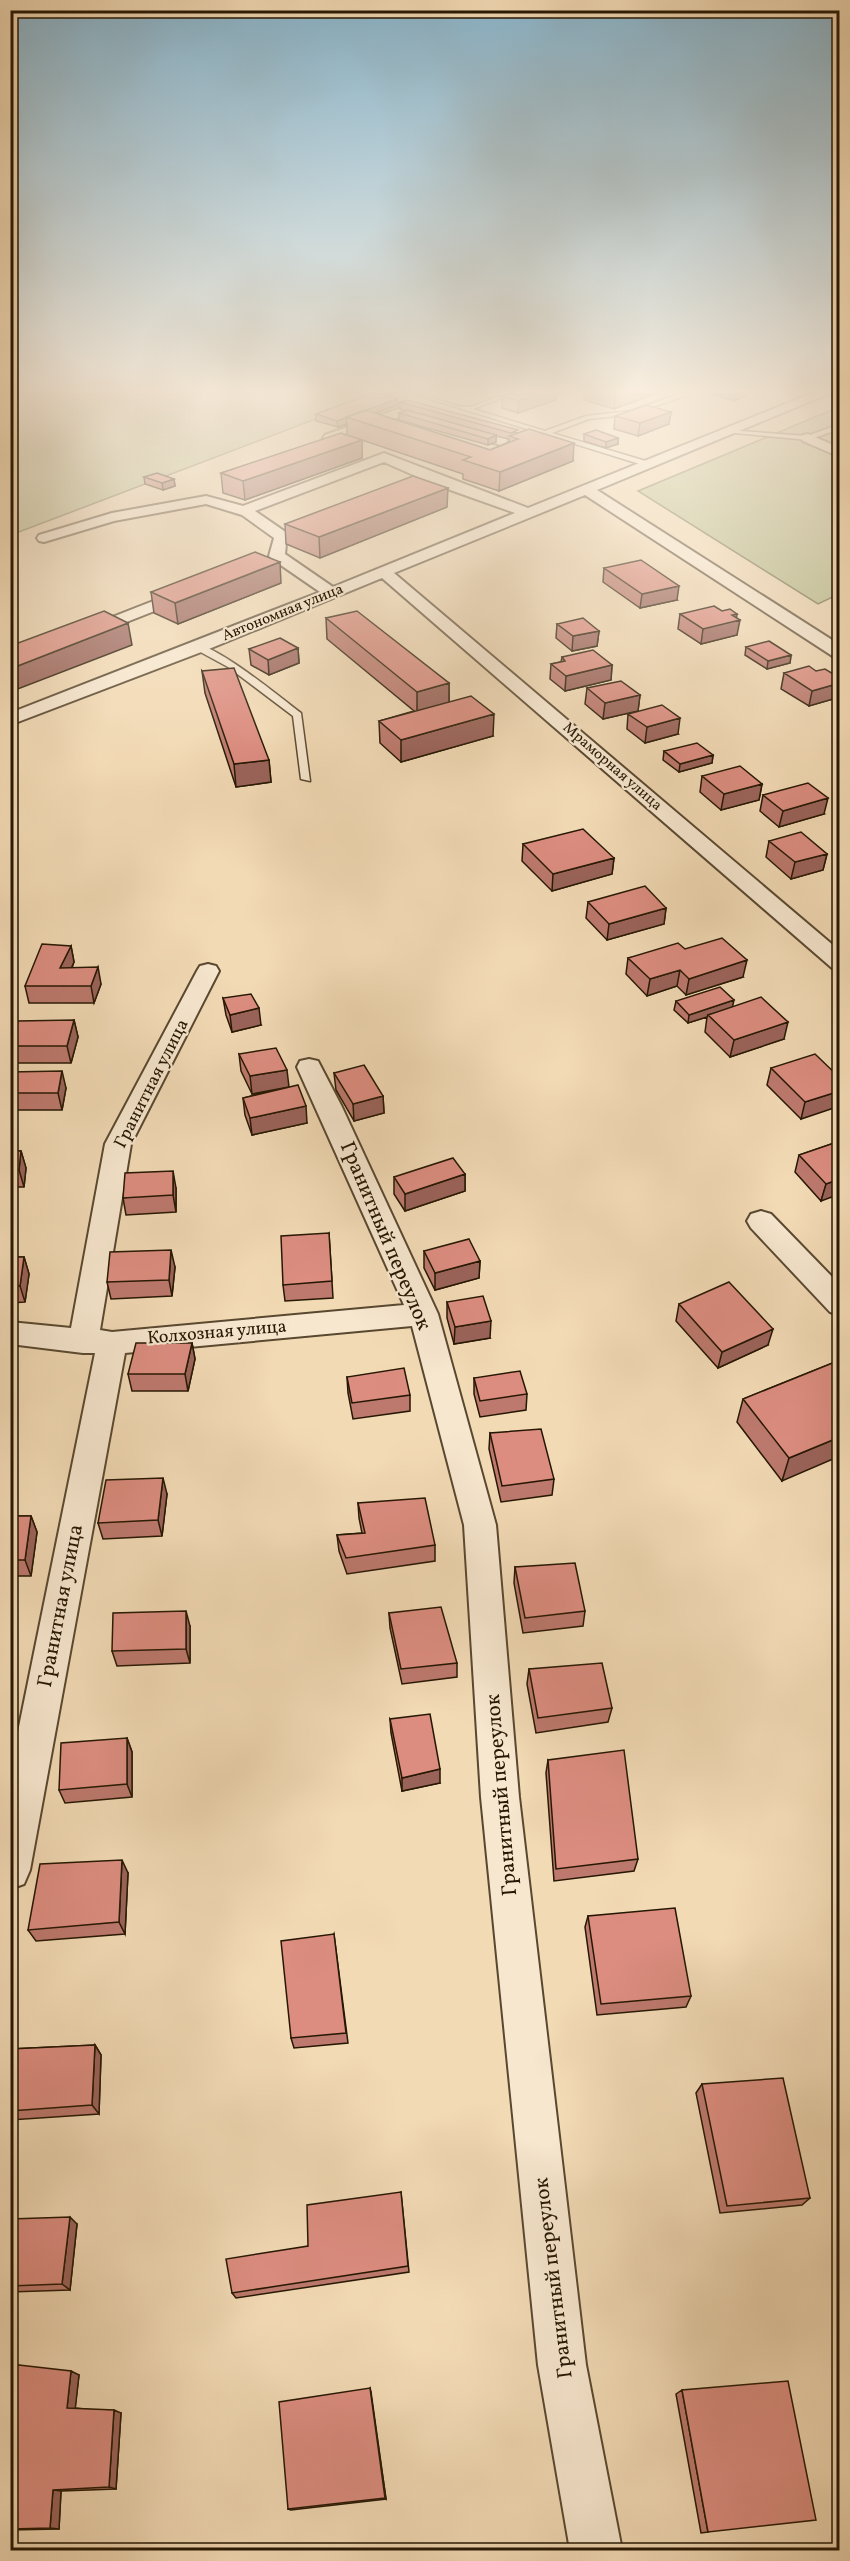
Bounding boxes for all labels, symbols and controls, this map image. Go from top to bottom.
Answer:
street label: Автономная улица [219,579,347,647]
street label: Мраморная улица [558,718,666,816]
street label: Гранитная улица [109,1015,195,1153]
street label: Гранитный переулок [332,1137,438,1335]
street label: Колхозная улица [146,1314,288,1352]
street label: Гранитная улица [31,1522,91,1690]
street label: Гранитный переулок [479,1693,525,1897]
street label: Гранитный переулок [527,2176,581,2380]

